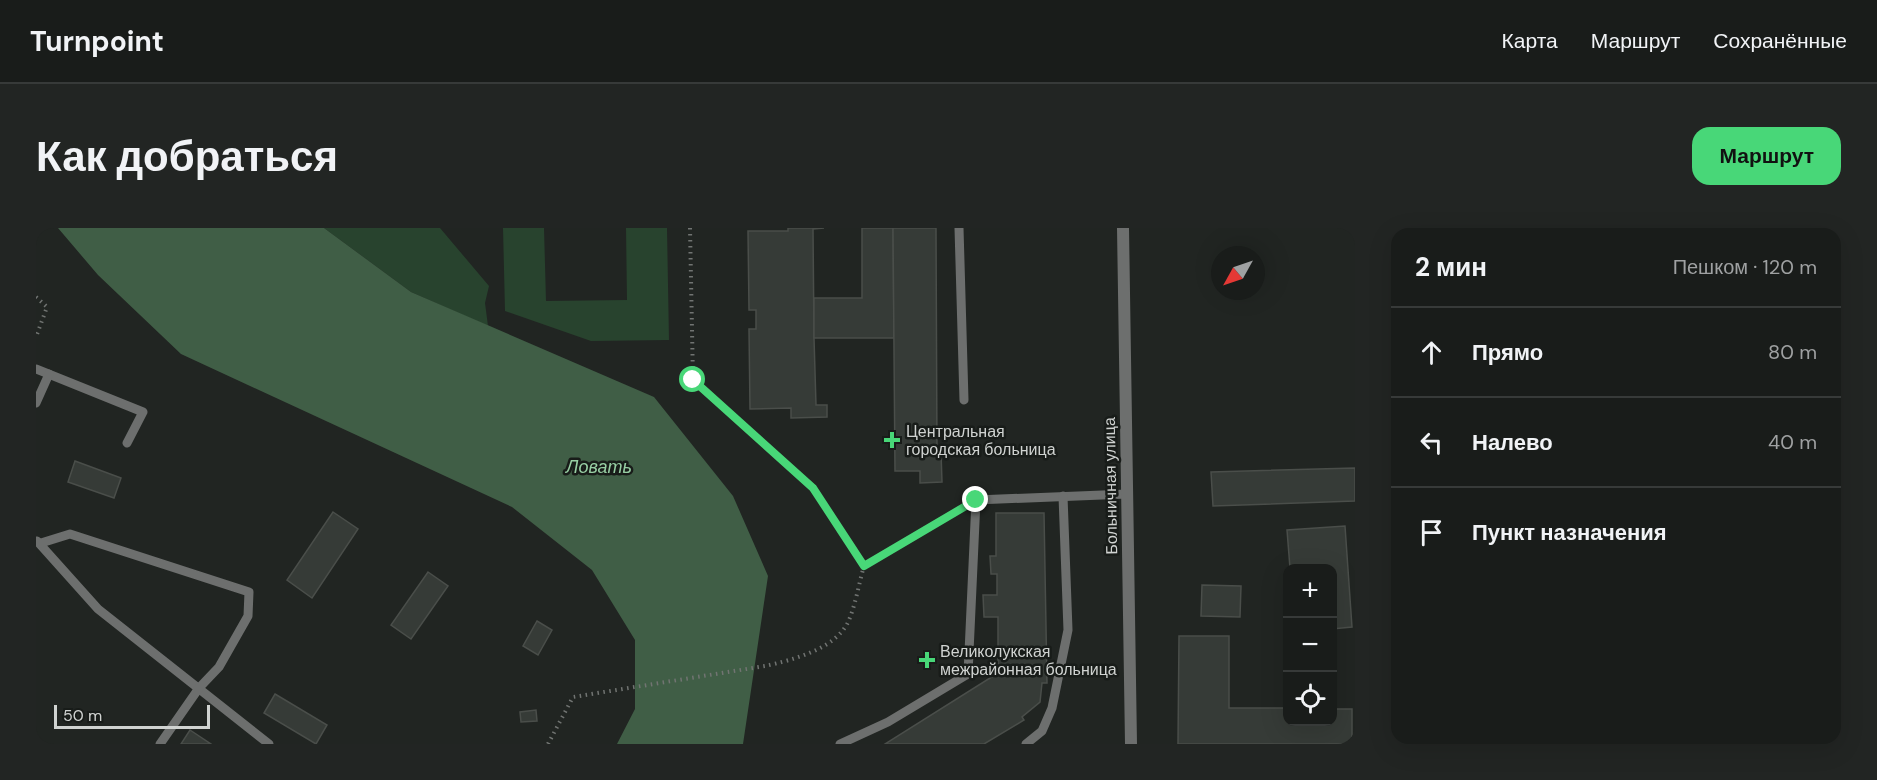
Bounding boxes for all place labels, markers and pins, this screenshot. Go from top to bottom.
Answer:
place label: Центральная городская больница [906,421,1056,460]
marker: Центральная городская больница [883,431,901,449]
place label: Великолукская межрайонная больница [940,641,1117,680]
marker: Великолукская межрайонная больница [918,651,936,669]

